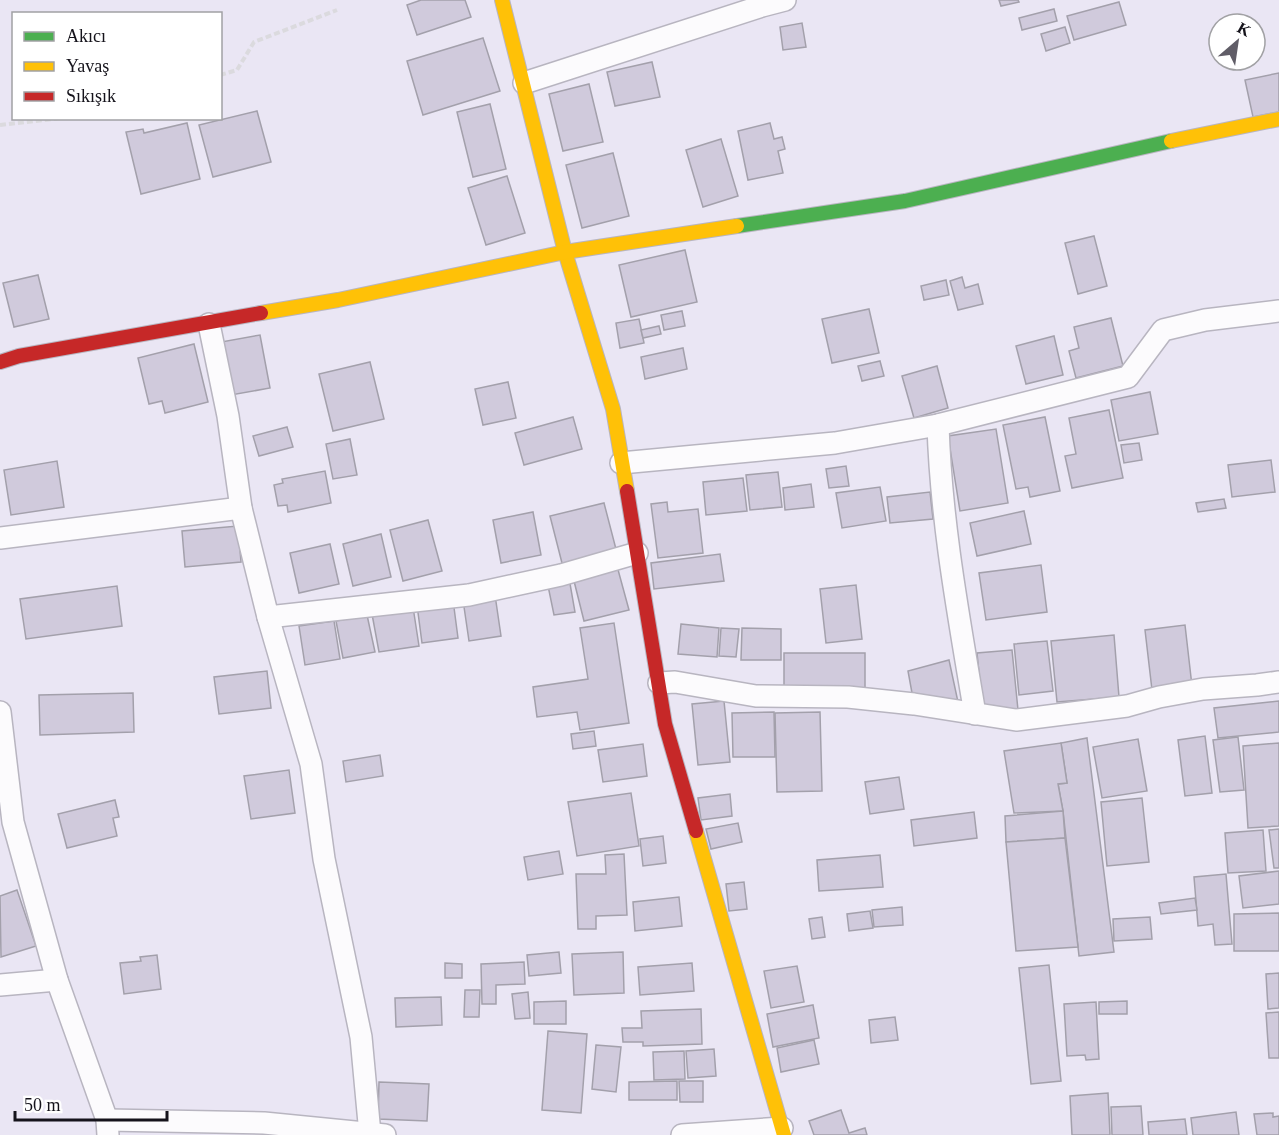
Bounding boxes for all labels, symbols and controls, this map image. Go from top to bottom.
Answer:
legend [12,12,222,120]
north arrow [1207,12,1267,72]
text: K [1234,19,1254,40]
text: Akıcı [66,26,106,46]
text: Yavaş [66,56,109,76]
text: Sıkışık [66,86,116,106]
scale bar [15,1084,166,1122]
text: 50 m [24,1095,61,1115]

